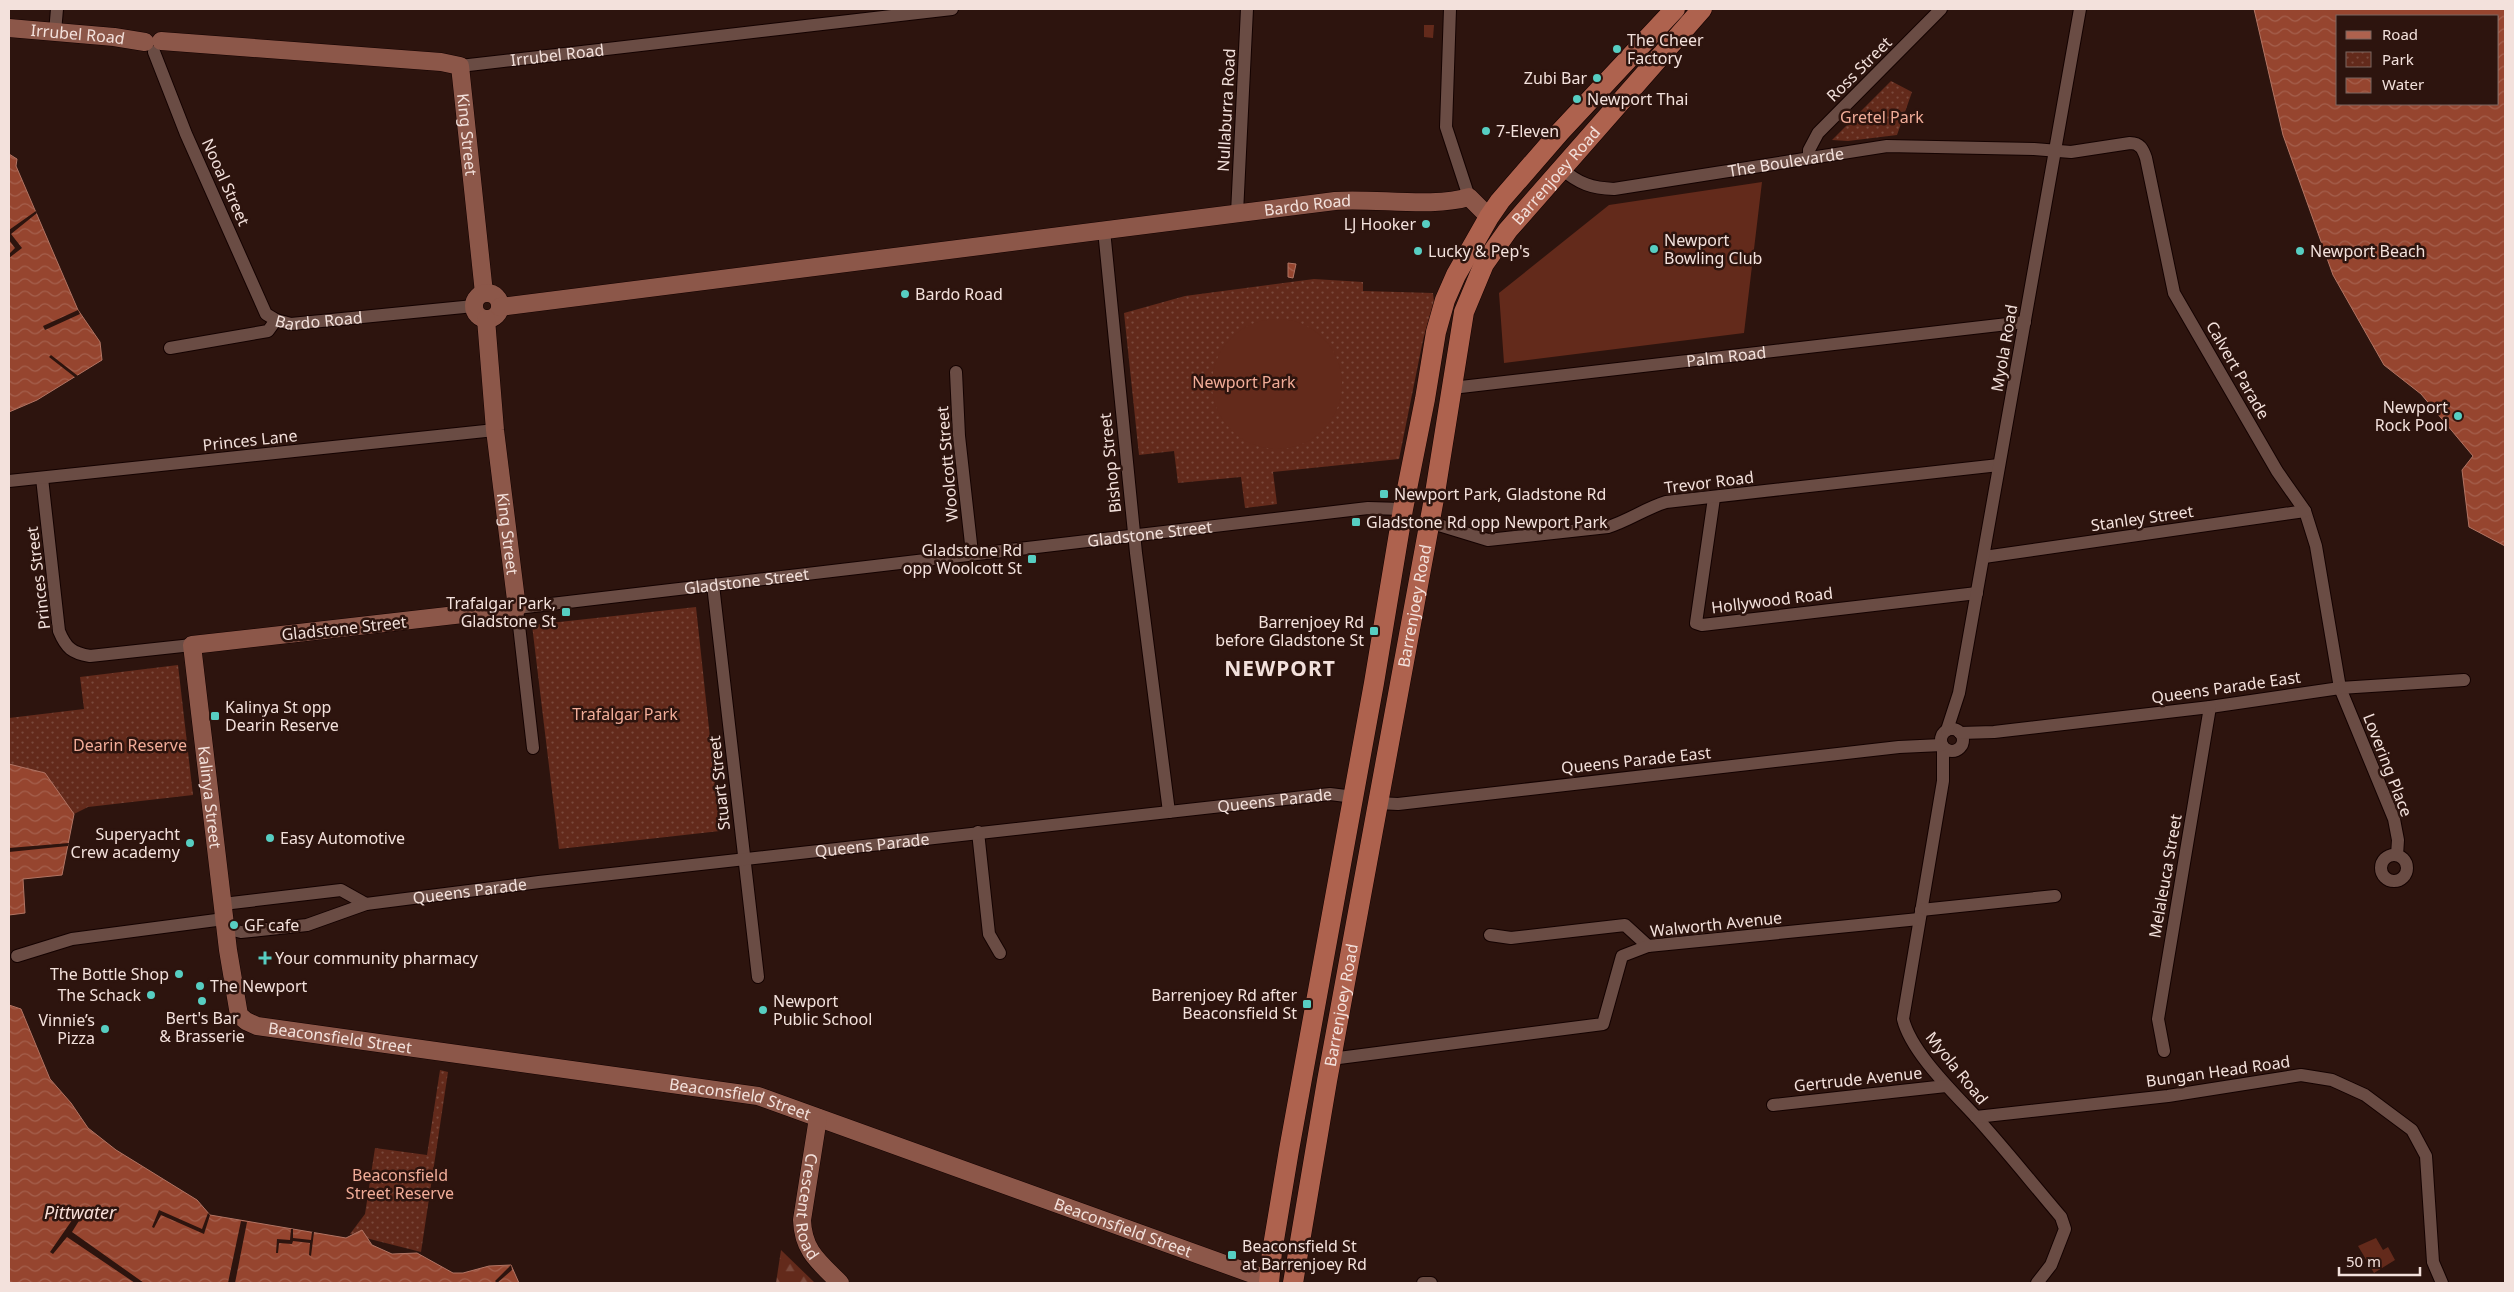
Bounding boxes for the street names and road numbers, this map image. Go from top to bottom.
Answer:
street label: Irrubel Road [30,19,126,50]
street label: Ross Street [1822,31,1897,106]
street label: Irrubel Road [509,38,605,71]
street label: Nullaburra Road [1212,48,1240,172]
street label: King Street [452,92,483,177]
street label: Barrenjoey Road [1506,122,1605,230]
street label: Nooal Street [197,135,255,229]
street label: The Boulevarde [1726,142,1845,182]
street label: Bardo Road [1263,189,1351,221]
street label: Myola Road [1986,303,2022,393]
street label: Bardo Road [273,306,363,335]
street label: Calvert Parade [2201,317,2275,423]
street label: Palm Road [1685,341,1767,372]
street label: Woolcott Street [931,405,963,523]
street label: Bishop Street [1094,412,1126,514]
street label: Princes Lane [202,424,298,456]
street label: Trevor Road [1663,466,1755,498]
street label: King Street [492,491,524,576]
street label: Stanley Street [2089,500,2195,536]
street label: Gladstone Street [1086,515,1214,552]
street label: Princes Street [21,525,55,631]
street label: Barrenjoey Road [1392,543,1436,669]
street label: Gladstone Street [683,563,810,599]
street label: Hollywood Road [1710,582,1834,618]
street label: Gladstone Street [280,610,408,645]
street label: Queens Parade East [2150,666,2302,708]
street label: Lovering Place [2358,710,2418,820]
street label: Stuart Street [703,735,735,831]
street label: Queens Parade East [1560,741,1712,779]
street label: Kalinya Street [193,745,227,850]
street label: Queens Parade [1216,783,1333,817]
street label: Melaleuca Street [2143,812,2187,940]
street label: Queens Parade [814,828,930,862]
street label: Queens Parade [411,873,528,909]
street label: Walworth Avenue [1649,906,1783,942]
street label: Barrenjoey Road [1319,942,1363,1068]
street label: Beaconsfield Street [267,1017,414,1059]
street label: Myola Road [1921,1027,1993,1109]
street label: Bungan Head Road [2144,1050,2292,1092]
street label: Gertrude Avenue [1793,1061,1923,1097]
street label: Beaconsfield Street [668,1073,814,1125]
street label: Crescent Road [791,1152,824,1264]
street label: Beaconsfield Street [1051,1193,1195,1262]

